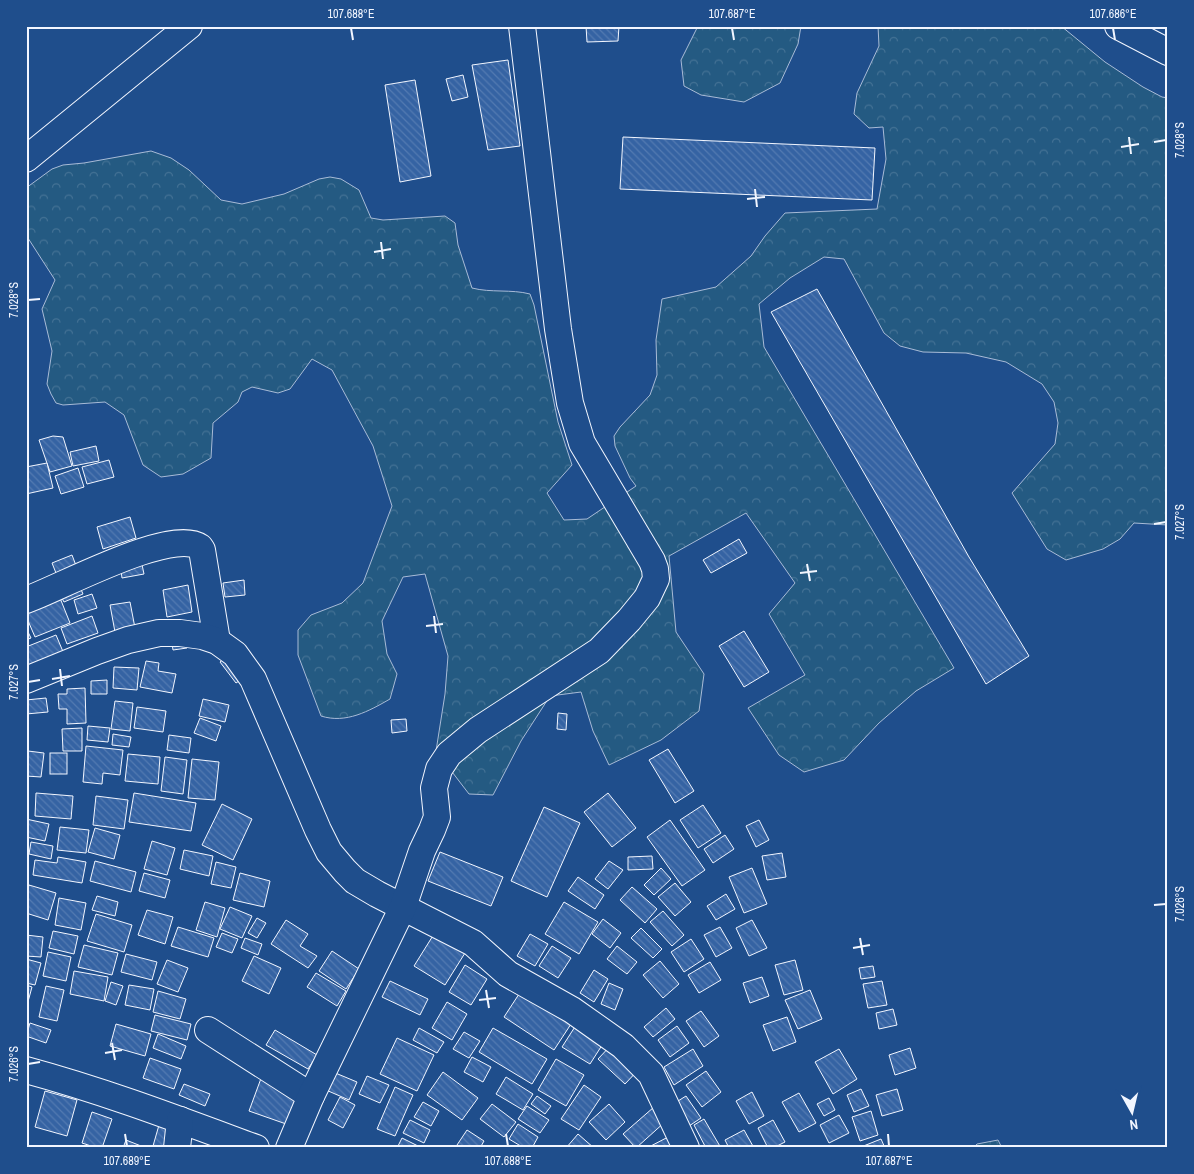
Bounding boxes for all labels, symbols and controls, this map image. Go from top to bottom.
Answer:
text: 107.688°E [328,6,374,22]
text: 107.687°E [709,6,755,22]
text: 107.686°E [1090,6,1136,22]
text: 7.028°S [1172,122,1188,158]
text: 7.028°S [6,282,22,318]
text: 7.027°S [1172,504,1188,540]
text: 7.027°S [6,664,22,700]
text: 7.026°S [1172,886,1188,922]
text: 7.026°S [6,1046,22,1082]
north arrow [1106,1086,1156,1136]
text: N [1128,1115,1139,1134]
text: 107.689°E [104,1153,150,1169]
text: 107.688°E [485,1153,531,1169]
text: 107.687°E [866,1153,912,1169]

